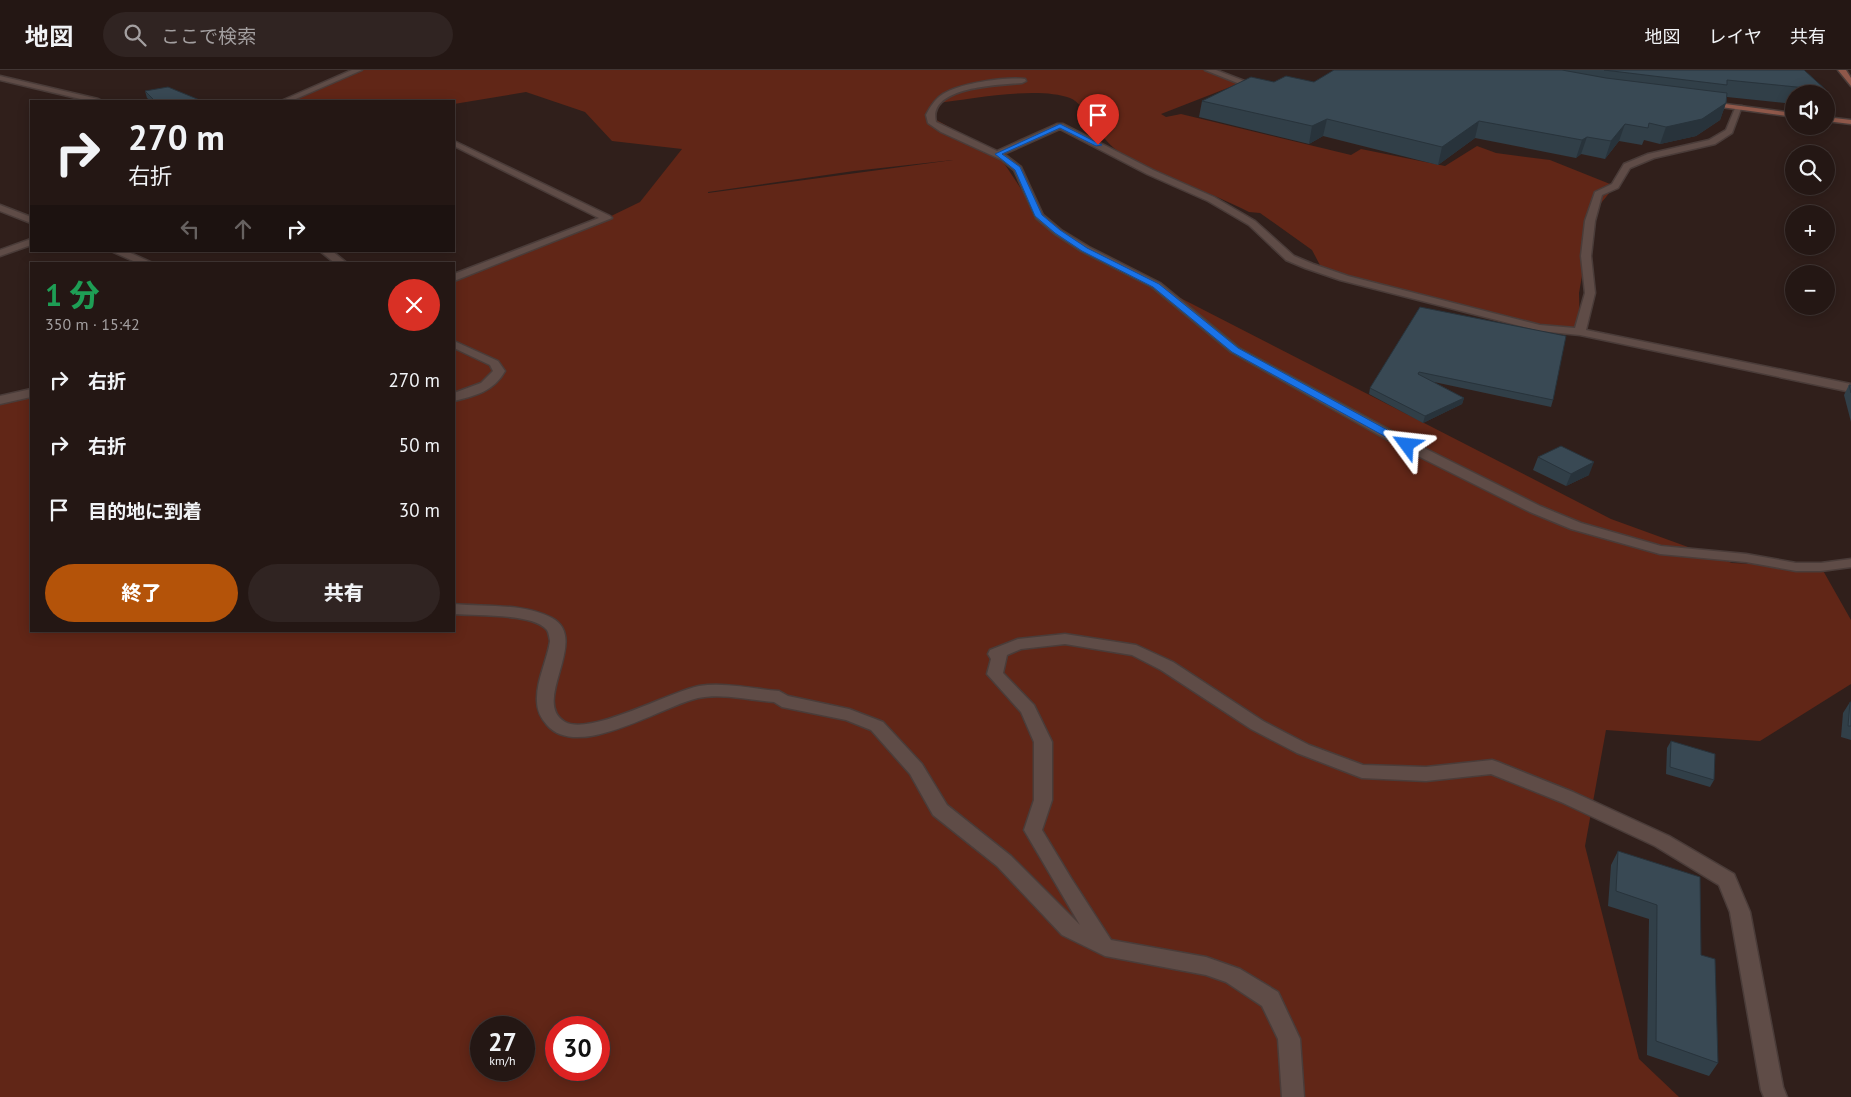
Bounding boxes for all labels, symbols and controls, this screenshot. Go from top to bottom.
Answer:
search box [103,12,453,57]
text: 地図 [25,21,73,52]
icon: search [121,21,149,49]
text: ここで検索 [161,24,256,48]
text: 地図 [1645,25,1681,48]
text: レイヤ [1709,25,1762,48]
text: 共有 [1790,25,1826,48]
map controls [1785,85,1835,315]
button: sound [1785,85,1835,135]
pin [1077,94,1119,145]
icon: arrive [1084,101,1112,129]
text: 270 m [128,114,225,160]
icon: right [45,120,110,185]
button: search [1785,145,1835,195]
text: 右折 [128,162,172,190]
button: + [1785,205,1835,255]
icon: left [176,215,204,243]
icon: ahead [229,215,257,243]
icon: right [282,215,310,243]
button: − [1785,265,1835,315]
text: 1 分 [45,275,100,314]
button: close [388,279,440,331]
text: 350 m · 15:42 [45,314,140,334]
icon: right [45,366,73,394]
text: 270 m [388,368,440,392]
text: 右折 [88,369,126,393]
position arrow [1380,418,1432,470]
icon: right [45,431,73,459]
text: 50 m [399,433,440,457]
text: 右折 [88,434,126,458]
icon: arrive [45,496,73,524]
text: 30 m [399,498,440,522]
text: 目的地に到着 [88,499,202,523]
button: 終了 [45,564,238,622]
button: 共有 [248,564,440,622]
speed limit sign: 30 [545,1016,610,1081]
text: 27 [488,1026,517,1058]
text: km/h [489,1053,516,1068]

